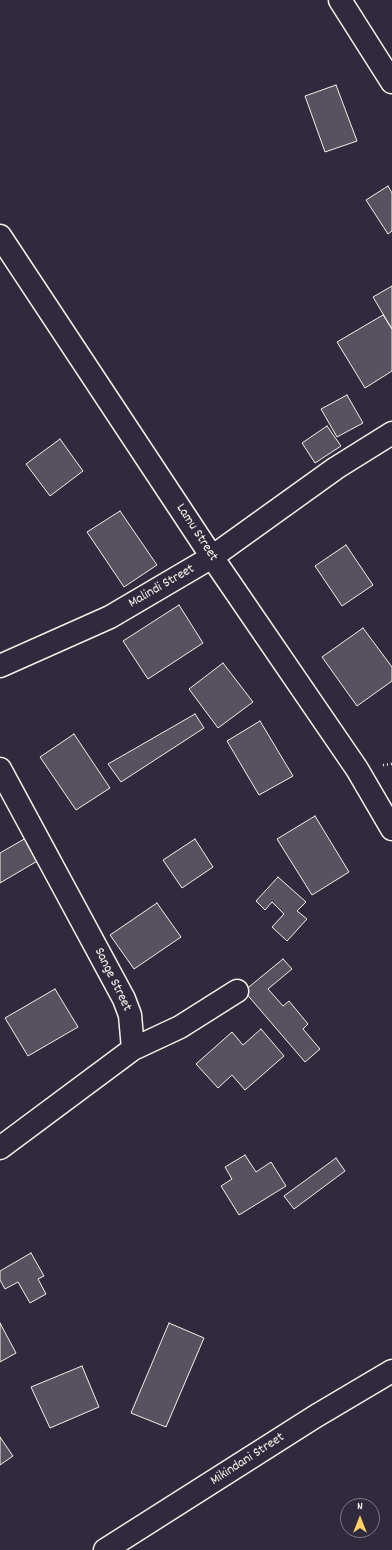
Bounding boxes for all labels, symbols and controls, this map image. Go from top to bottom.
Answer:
street label: Lamu Street [171,501,221,565]
street label: Malindi Street [126,561,198,613]
street label: Sange Street [89,945,135,1015]
street label: Mikindani Street [208,1430,288,1490]
north arrow [340,1498,380,1538]
text: N [357,1499,363,1515]

